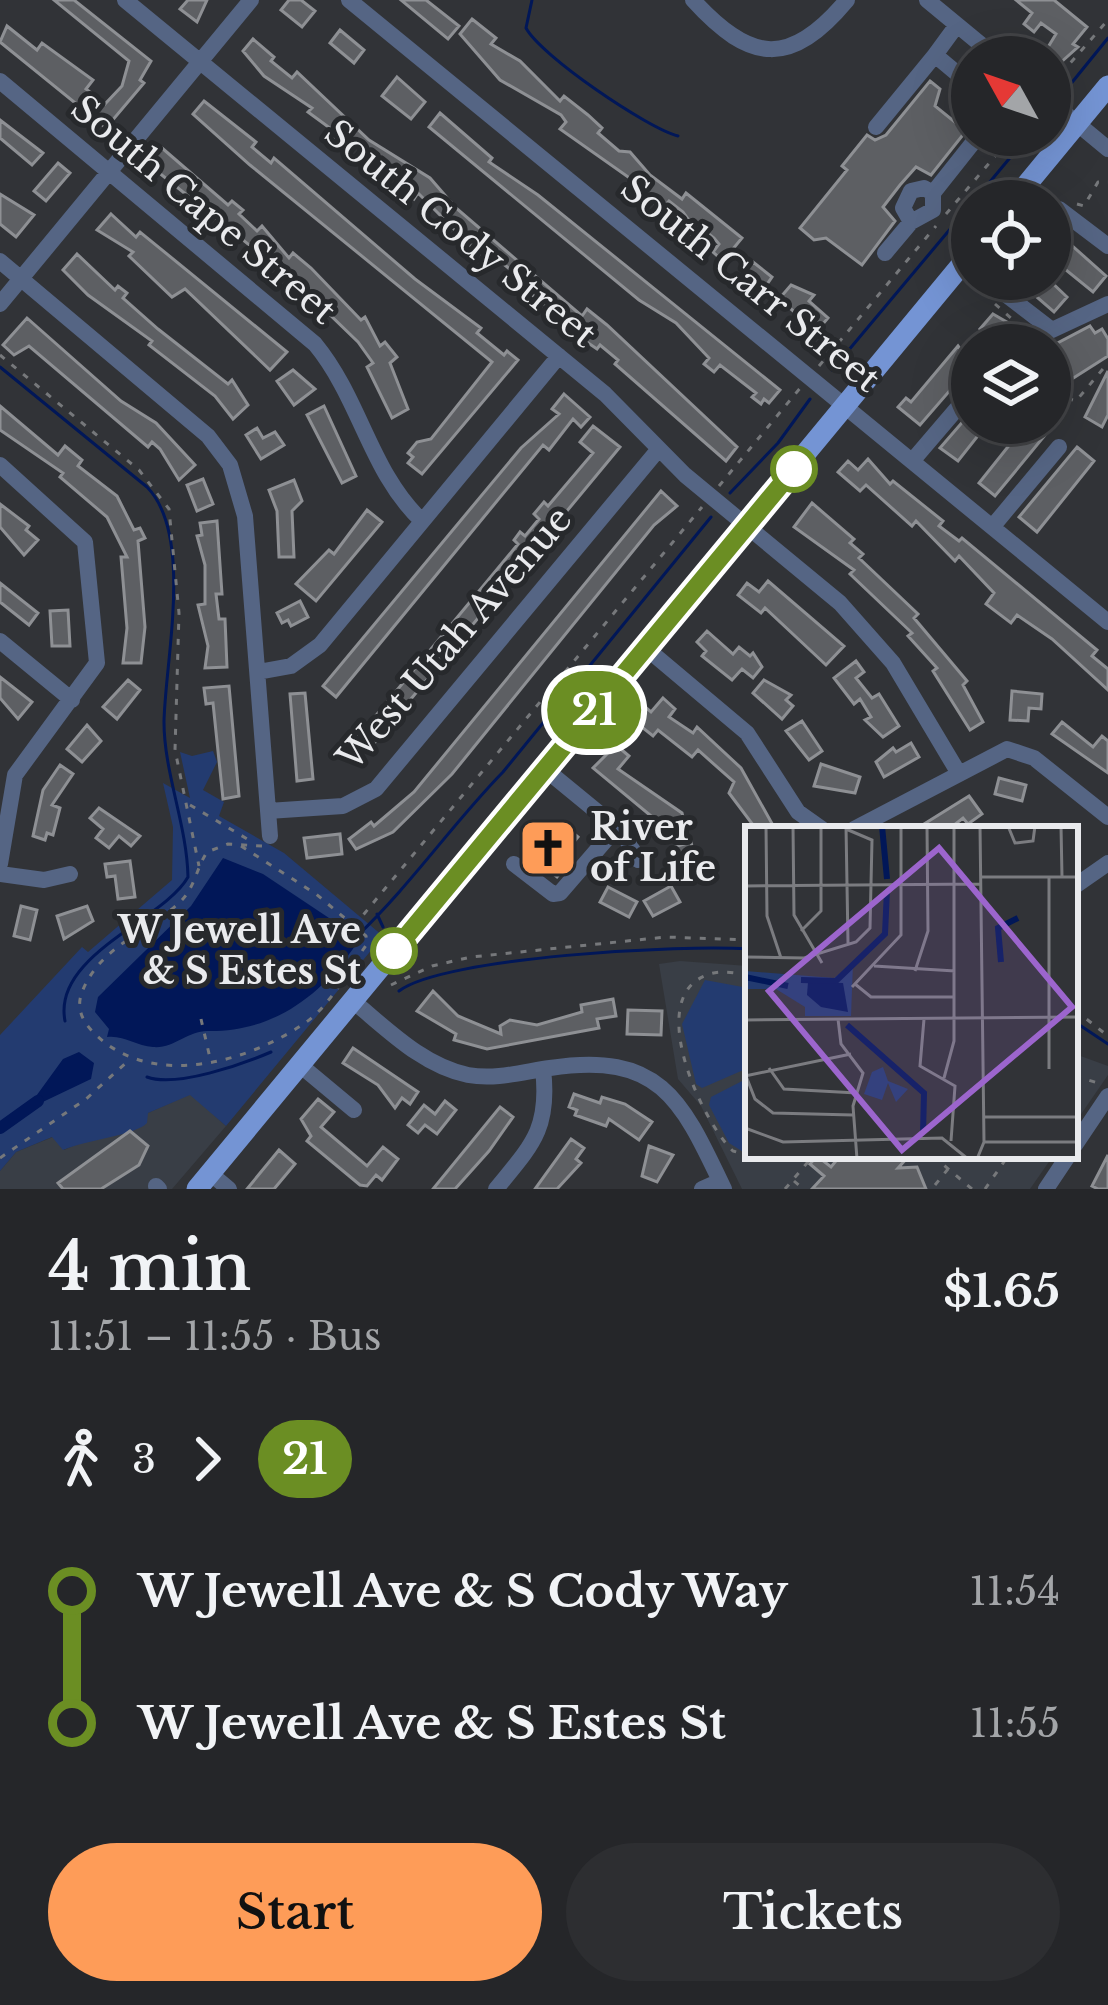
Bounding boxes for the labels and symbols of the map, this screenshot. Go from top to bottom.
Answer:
north arrow [951,36,1071,156]
street label: South Cape Street [62,85,346,334]
street label: South Cody Street [316,110,606,357]
street label: South Carr Street [612,165,890,402]
unlabelled marker [772,447,816,491]
street label: West Utah Avenue [327,497,581,780]
line badge: 21 [540,671,648,749]
place label: River of Life [590,805,716,891]
church icon: River of Life [517,817,579,879]
inset map [745,826,1078,1159]
place label: W Jewell Ave & S Estes St [116,908,361,994]
marker: W Jewell Ave & S Estes St [372,929,416,973]

